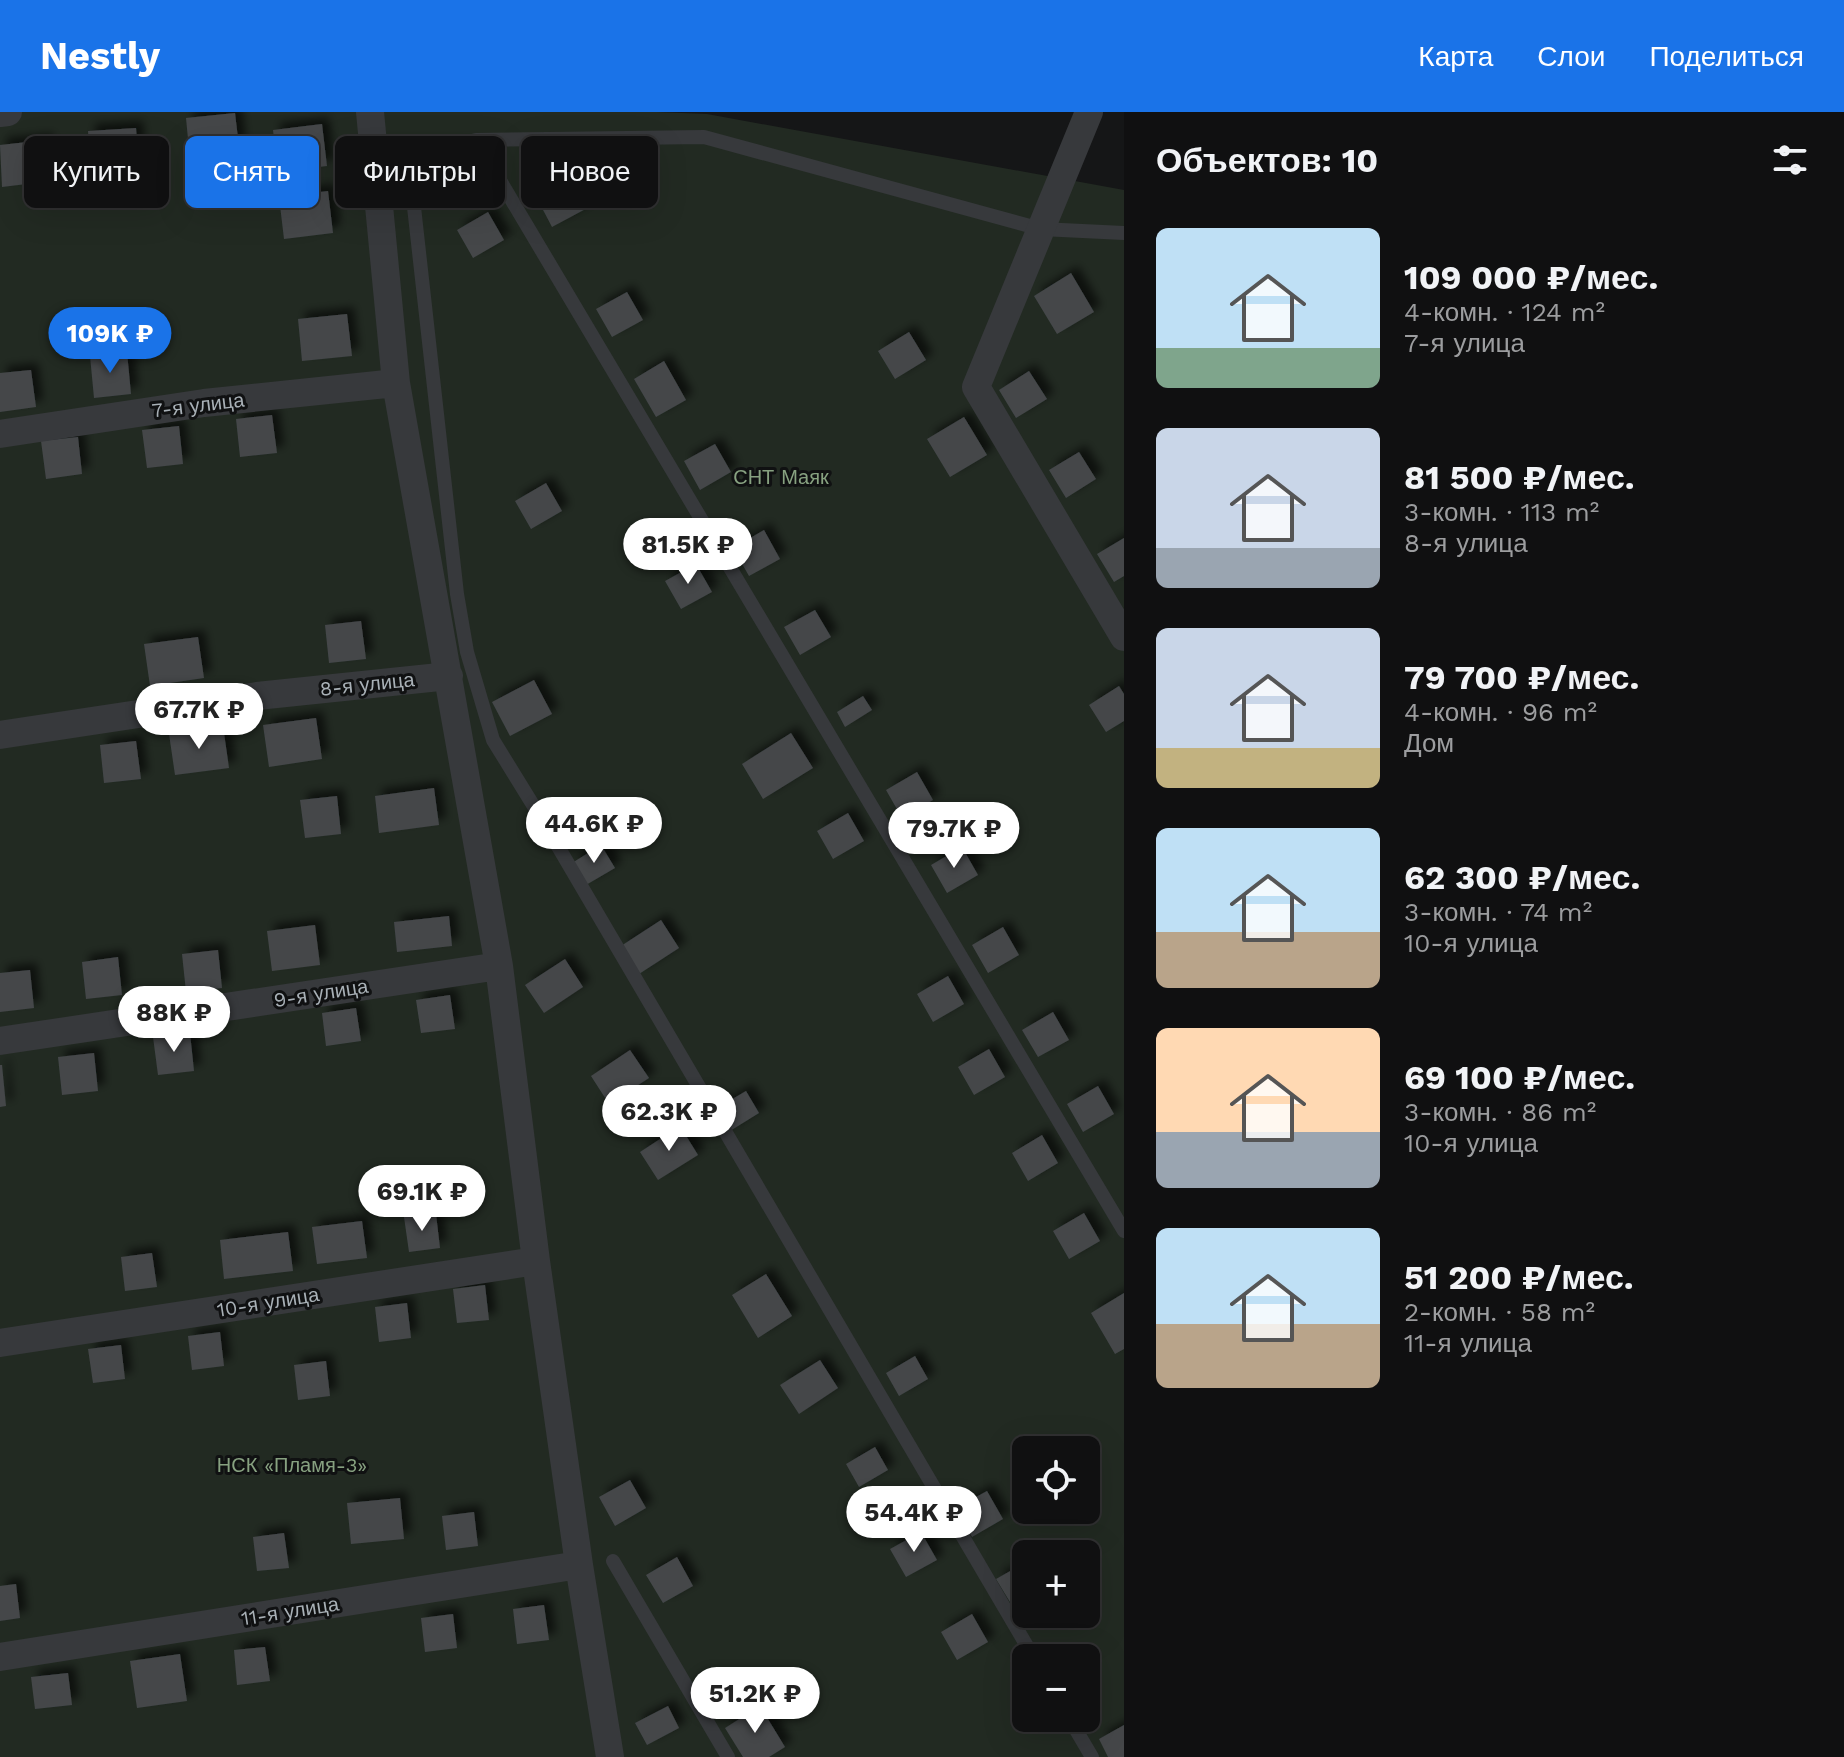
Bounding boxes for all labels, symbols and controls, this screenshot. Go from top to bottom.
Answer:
text: Nestly [40,34,160,78]
text: Карта [1418,40,1493,73]
text: Слои [1537,40,1605,73]
text: Поделиться [1649,40,1804,73]
chip: Купить [24,136,169,208]
chip: Снять [185,136,319,208]
chip: Фильтры [335,136,505,208]
chip: Новое [521,136,658,208]
icon: filters [1768,138,1812,182]
text: Объектов: 10 [1156,140,1378,180]
text: 109 000 ₽/мес. [1404,257,1658,297]
icon: home [1220,260,1316,356]
text: 4-комн. · 124 m² [1404,297,1605,327]
pin: 109K ₽ [45,307,175,375]
text: 109K ₽ [66,318,154,348]
text: 7-я улица [1404,328,1525,358]
street label: 7-я улица [150,387,246,423]
text: 81 500 ₽/мес. [1404,457,1635,497]
icon: home [1220,460,1316,556]
park label: СНТ Маяк [733,465,829,489]
text: 3-комн. · 113 m² [1404,497,1599,527]
pin: 81.5K ₽ [614,518,762,586]
text: 8-я улица [1404,528,1528,558]
text: 81.5K ₽ [641,529,735,559]
text: 79 700 ₽/мес. [1404,657,1639,697]
icon: home [1220,660,1316,756]
street label: 8-я улица [318,667,416,701]
pin: 67.7K ₽ [125,683,273,751]
text: 67.7K ₽ [153,694,245,724]
text: 4-комн. · 96 m² [1404,697,1597,727]
text: Дом [1404,728,1454,758]
pin: 44.6K ₽ [520,797,668,865]
pin: 79.7K ₽ [880,802,1028,870]
text: 44.6K ₽ [544,808,644,838]
text: 79.7K ₽ [906,813,1002,843]
text: 62 300 ₽/мес. [1404,857,1640,897]
icon: home [1220,860,1316,956]
text: 3-комн. · 74 m² [1404,897,1592,927]
text: 10-я улица [1404,928,1538,958]
street label: 9-я улица [272,974,371,1012]
pin: 88K ₽ [118,986,230,1054]
text: 88K ₽ [136,997,212,1027]
text: 69 100 ₽/мес. [1404,1057,1635,1097]
icon: home [1220,1060,1316,1156]
pin: 62.3K ₽ [595,1085,743,1153]
text: 62.3K ₽ [620,1096,718,1126]
text: 3-комн. · 86 m² [1404,1097,1596,1127]
text: 10-я улица [1404,1128,1538,1158]
pin: 69.1K ₽ [348,1165,496,1233]
text: 69.1K ₽ [376,1176,468,1206]
text: 51 200 ₽/мес. [1404,1257,1634,1297]
icon: home [1220,1260,1316,1356]
street label: 10-я улица [215,1282,322,1322]
text: 2-комн. · 58 m² [1404,1297,1595,1327]
text: 11-я улица [1404,1328,1532,1358]
map controls [1012,1436,1100,1732]
button: locate [1012,1436,1100,1524]
park label: НСК «Пламя-3» [217,1453,367,1477]
pin: 54.4K ₽ [840,1486,988,1554]
text: 54.4K ₽ [864,1497,964,1527]
button: + [1012,1540,1100,1628]
street label: 11-я улица [240,1591,341,1631]
button: − [1012,1644,1100,1732]
pin: 51.2K ₽ [681,1667,829,1735]
text: 51.2K ₽ [709,1678,801,1708]

